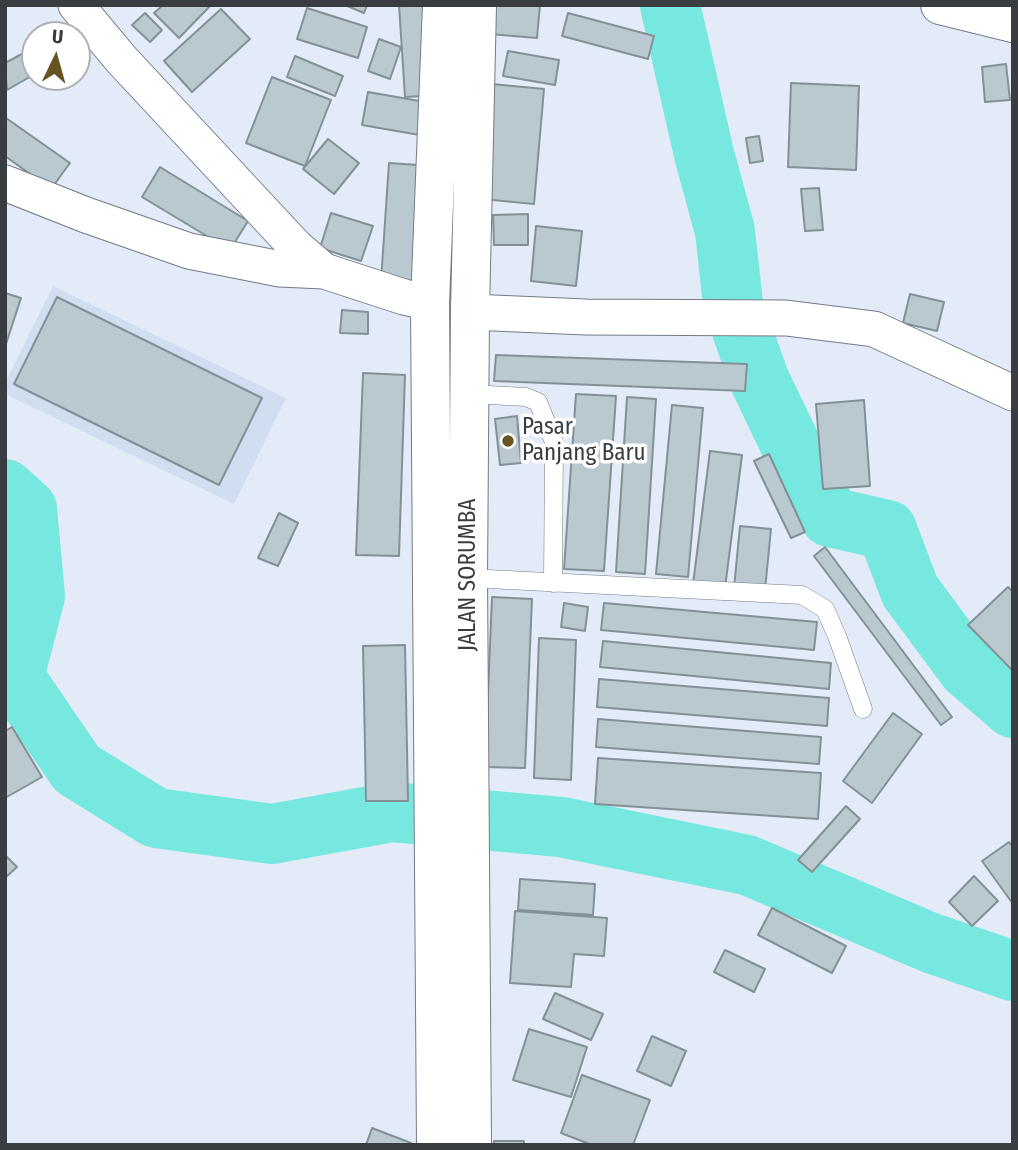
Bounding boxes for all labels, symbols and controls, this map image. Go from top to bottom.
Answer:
north arrow [21,21,91,91]
text: U [51,25,64,49]
place label: Pasar Panjang Baru [522,414,646,468]
marker: Pasar Panjang Baru [500,433,516,449]
street label: JALAN SORUMBA [455,499,483,651]

